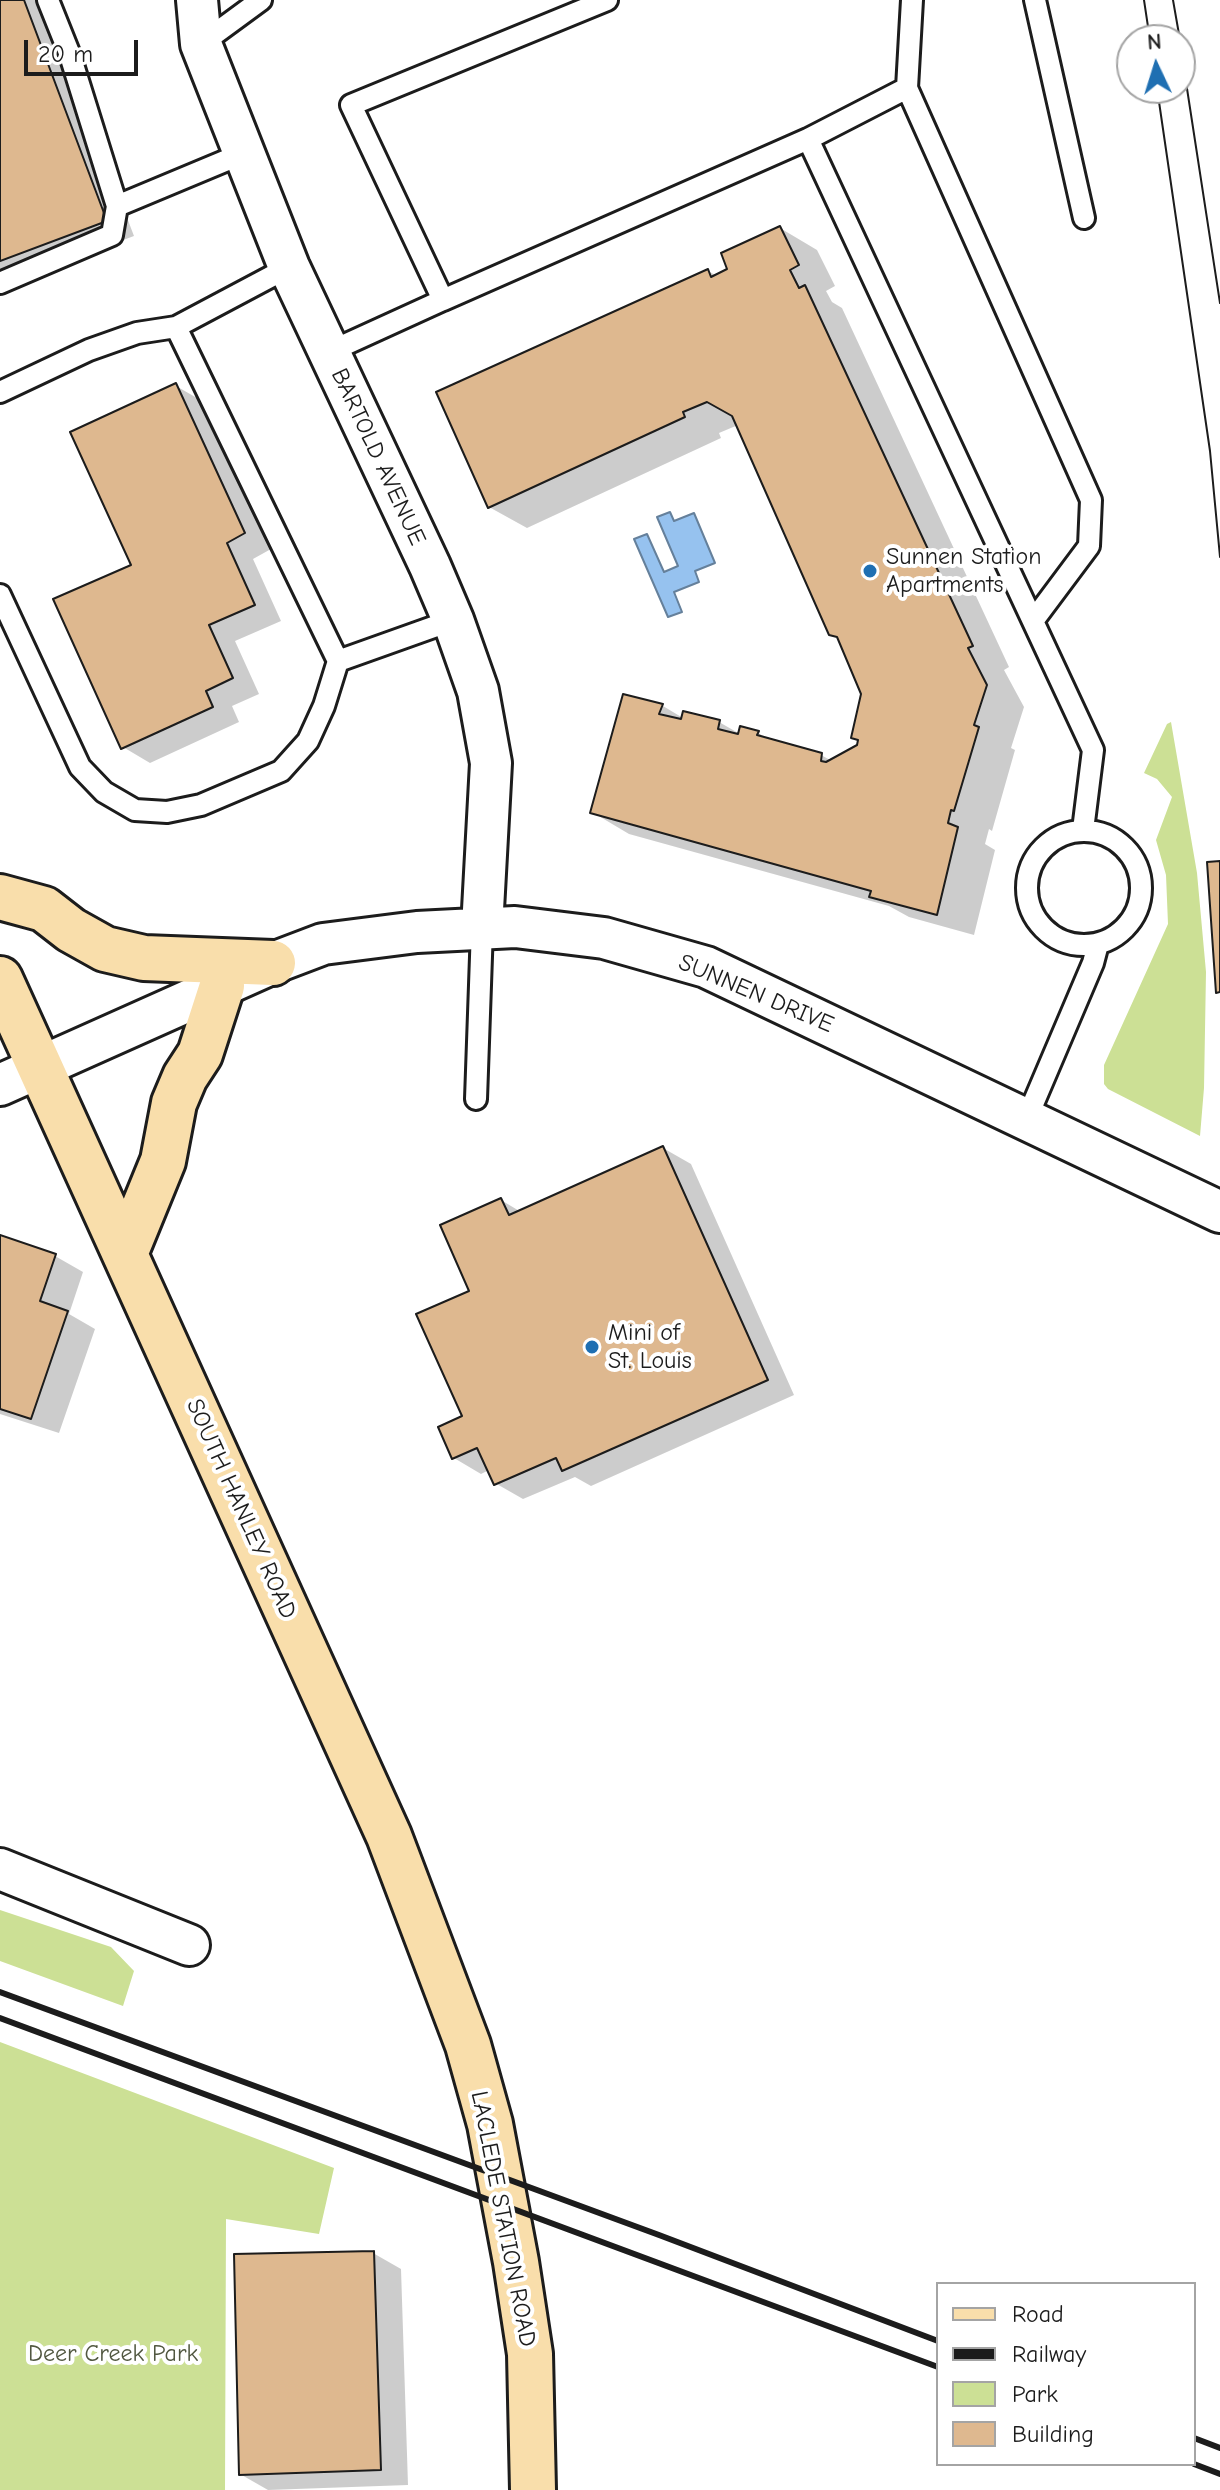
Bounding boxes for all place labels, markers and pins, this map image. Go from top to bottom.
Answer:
place label: Sunnen Station Apartments [886,543,1041,599]
marker: Sunnen Station Apartments [861,562,879,580]
place label: Mini of St. Louis [608,1319,692,1375]
marker: Mini of St. Louis [583,1338,601,1356]

